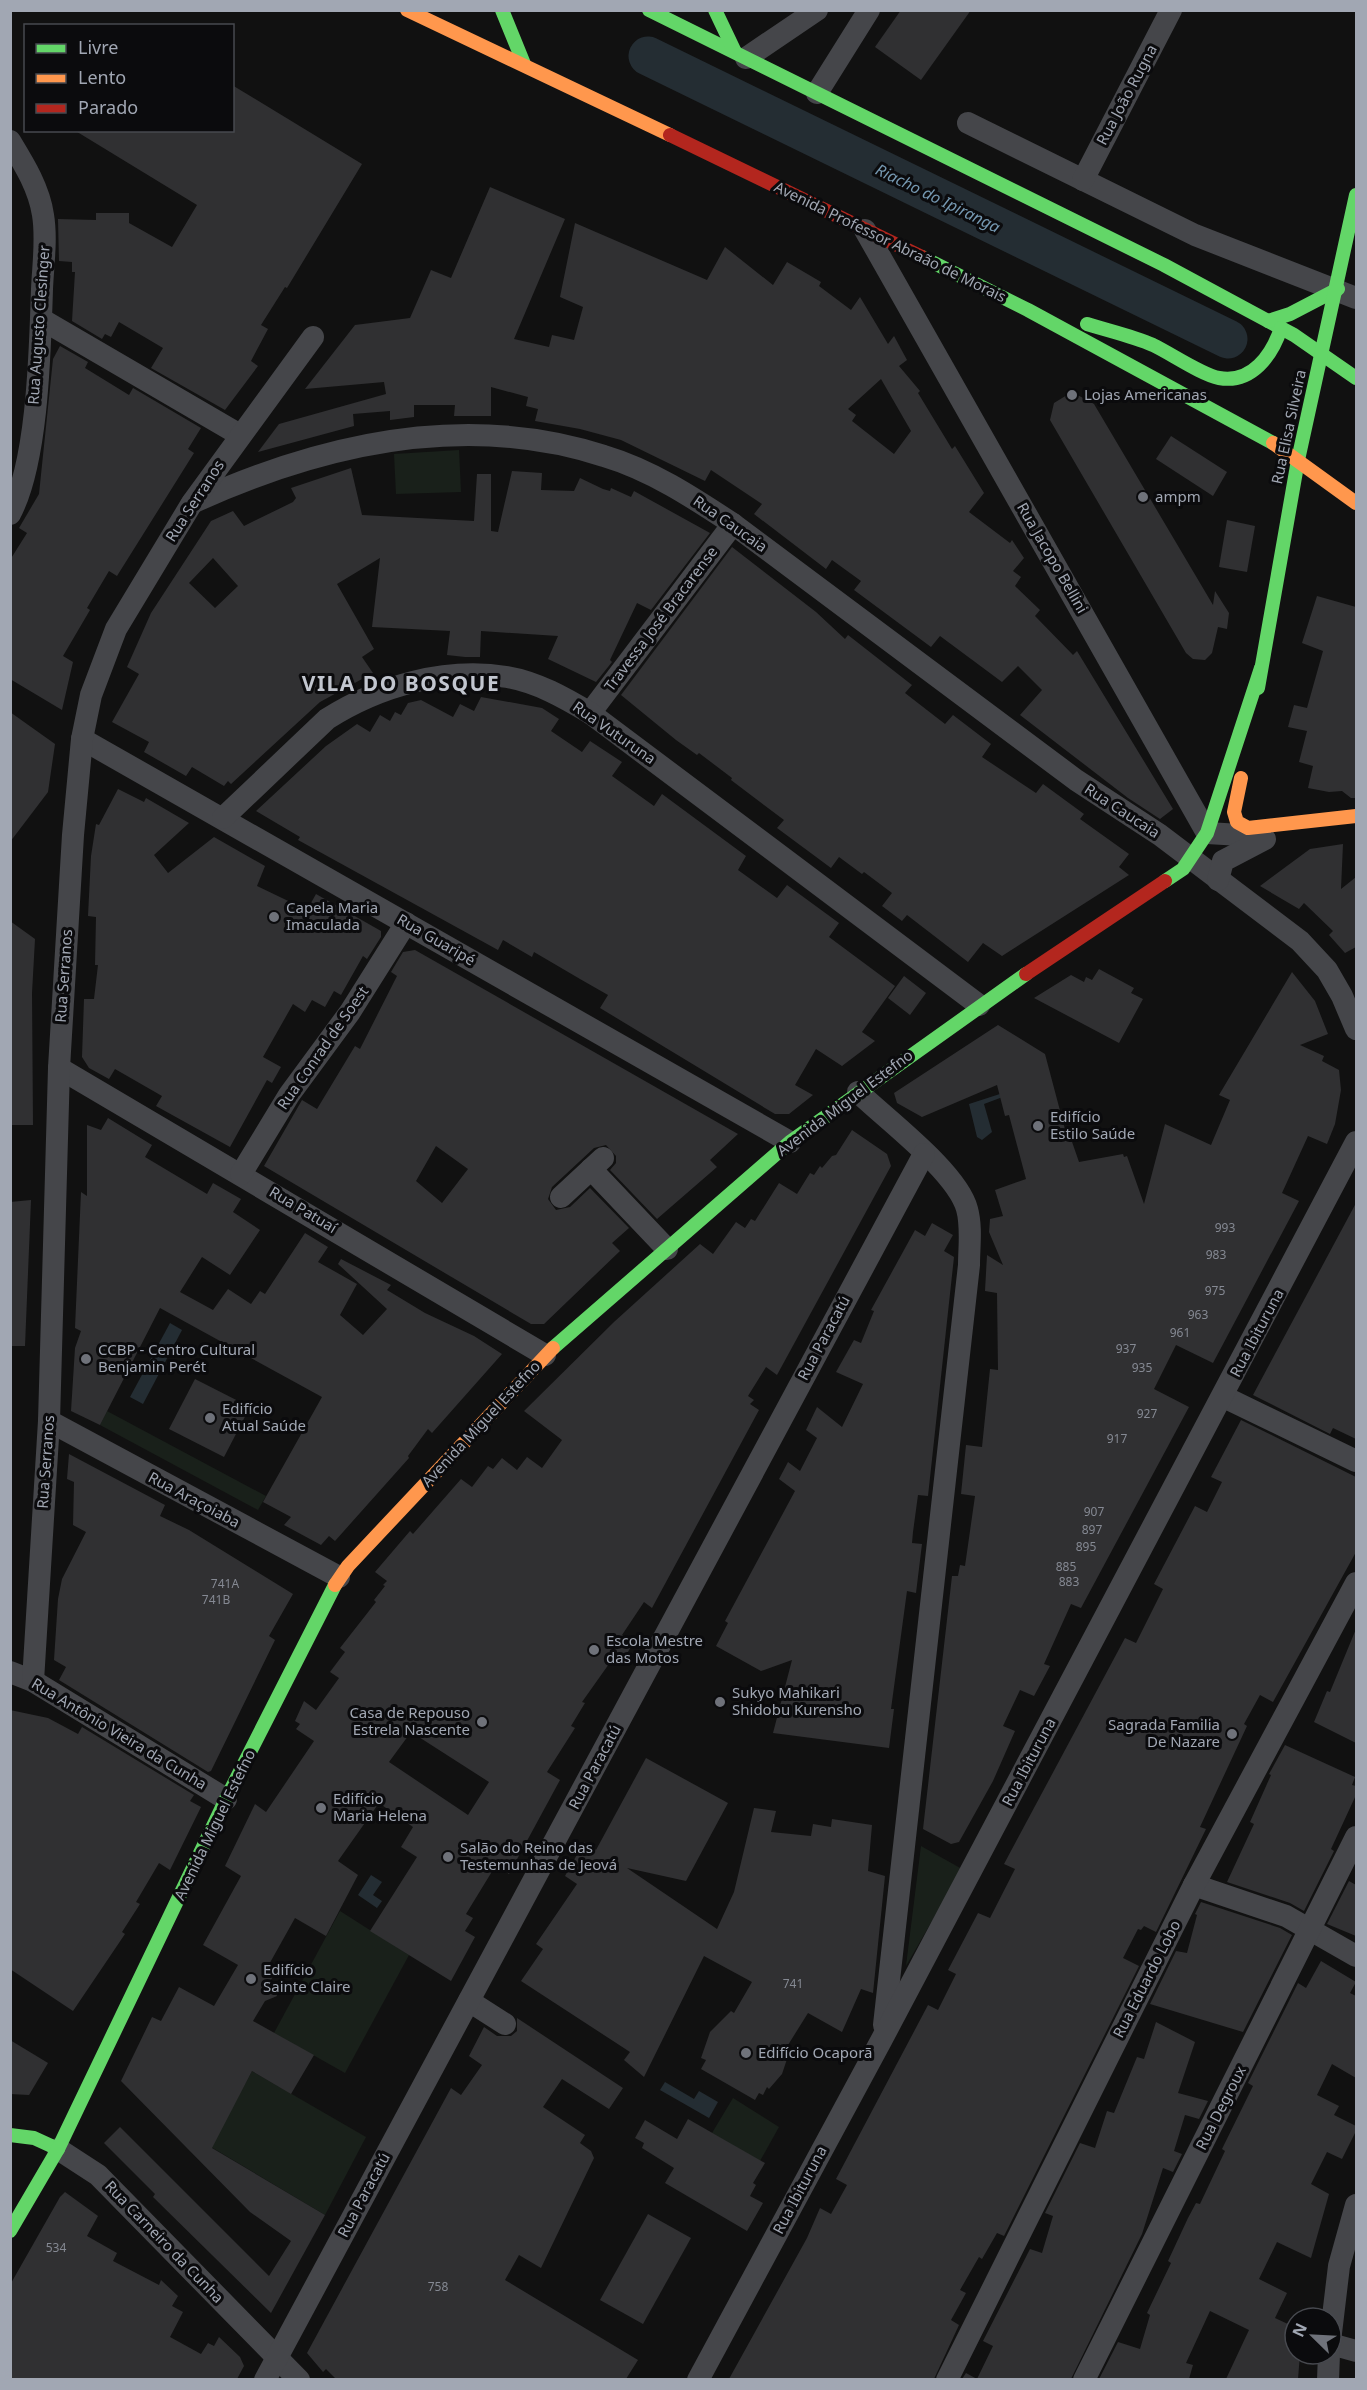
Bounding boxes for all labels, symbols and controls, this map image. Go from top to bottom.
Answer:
legend [24,24,234,132]
text: Livre [78,35,118,59]
street label: Rua João Rugna [1091,41,1161,148]
text: Lento [78,65,126,89]
text: Parado [78,95,138,119]
water label: Riacho do Ipiranga [872,158,1004,238]
street label: Avenida Professor Abraão de Morais [771,176,1010,306]
street label: Rua Augusto Clesinger [22,244,54,405]
street label: Rua Elisa Silveira [1266,368,1310,486]
place label: Lojas Americanas [1084,384,1207,404]
marker: Lojas Americanas [1065,388,1079,402]
street label: Rua Serranos [160,456,228,545]
place label: ampm [1155,486,1201,506]
street label: Rua Caucaia [690,490,772,556]
marker: ampm [1136,490,1150,504]
street label: Rua Jacopo Bellini [1013,498,1093,617]
street label: Travessa José Bracarense [599,542,721,695]
district label: VILA DO BOSQUE [302,669,500,697]
street label: Rua Vuturuna [569,696,660,768]
street label: Rua Caucaia [1081,778,1164,842]
place label: Capela Maria Imaculada [286,897,378,934]
street label: Rua Guaripé [394,909,479,970]
marker: Capela Maria Imaculada [267,910,281,924]
street label: Rua Serranos [50,929,76,1023]
street label: Rua Conrad de Soest [272,981,373,1113]
street label: Avenida Miguel Estefno [772,1044,916,1160]
place label: Edifício Estilo Saúde [1050,1106,1135,1143]
marker: Edifício Estilo Saúde [1031,1119,1045,1133]
street label: Rua Patuaí [266,1181,342,1238]
house number: 993 [1215,1219,1235,1236]
house number: 983 [1206,1246,1226,1263]
house number: 975 [1205,1282,1225,1299]
street label: Rua Ibituruna [1225,1285,1288,1380]
street label: Rua Paracatú [792,1292,854,1383]
house number: 963 [1188,1306,1208,1323]
house number: 961 [1170,1324,1190,1341]
place label: CCBP - Centro Cultural Benjamin Perét [98,1339,255,1376]
house number: 937 [1116,1340,1136,1357]
marker: CCBP - Centro Cultural Benjamin Perét [79,1352,93,1366]
street label: Avenida Miguel Estefno [417,1356,544,1491]
house number: 935 [1132,1359,1152,1376]
place label: Edifício Atual Saúde [222,1398,306,1435]
house number: 927 [1137,1405,1157,1422]
marker: Edifício Atual Saúde [203,1411,217,1425]
street label: Rua Serranos [32,1415,58,1509]
house number: 917 [1107,1430,1127,1447]
street label: Rua Araçoiaba [145,1467,244,1532]
house number: 907 [1084,1503,1104,1520]
house number: 897 [1082,1521,1102,1538]
house number: 895 [1076,1538,1096,1555]
house number: 885 [1056,1558,1076,1575]
house number: 883 [1059,1573,1079,1590]
house number: 741A [211,1575,239,1592]
house number: 741B [202,1591,230,1608]
place label: Escola Mestre das Motos [606,1630,703,1667]
marker: Escola Mestre das Motos [587,1643,601,1657]
street label: Rua Antônio Vieira da Cunha [28,1673,211,1793]
place label: Sukyo Mahikari Shidobu Kurensho [732,1682,862,1719]
marker: Sukyo Mahikari Shidobu Kurensho [713,1695,727,1709]
place label: Casa de Repouso Estrela Nascente [349,1702,470,1739]
street label: Rua Ibituruna [997,1714,1060,1809]
place label: Sagrada Familia De Nazare [1108,1714,1220,1751]
marker: Casa de Repouso Estrela Nascente [475,1715,489,1729]
street label: Rua Paracatú [563,1721,625,1812]
marker: Sagrada Familia De Nazare [1225,1727,1239,1741]
street label: Avenida Miguel Estefno [169,1746,259,1903]
place label: Edifício Maria Helena [333,1788,427,1825]
marker: Edifício Maria Helena [314,1801,328,1815]
place label: Salão do Reino das Testemunhas de Jeová [460,1837,617,1874]
marker: Salão do Reino das Testemunhas de Jeová [441,1850,455,1864]
street label: Rua Eduardo Lobo [1108,1916,1184,2041]
place label: Edifício Sainte Claire [263,1959,351,1996]
marker: Edifício Sainte Claire [244,1972,258,1986]
house number: 741 [783,1975,803,1992]
place label: Edifício Ocaporã [758,2042,872,2062]
marker: Edifício Ocaporã [739,2046,753,2060]
street label: Rua Degroux [1190,2062,1250,2153]
street label: Rua Ibituruna [768,2142,831,2237]
street label: Rua Paracatú [332,2149,394,2240]
street label: Rua Carneiro da Cunha [101,2176,228,2307]
house number: 534 [46,2239,66,2256]
house number: 758 [428,2278,448,2295]
north arrow [1283,2306,1343,2366]
text: N [1287,2319,1312,2340]

